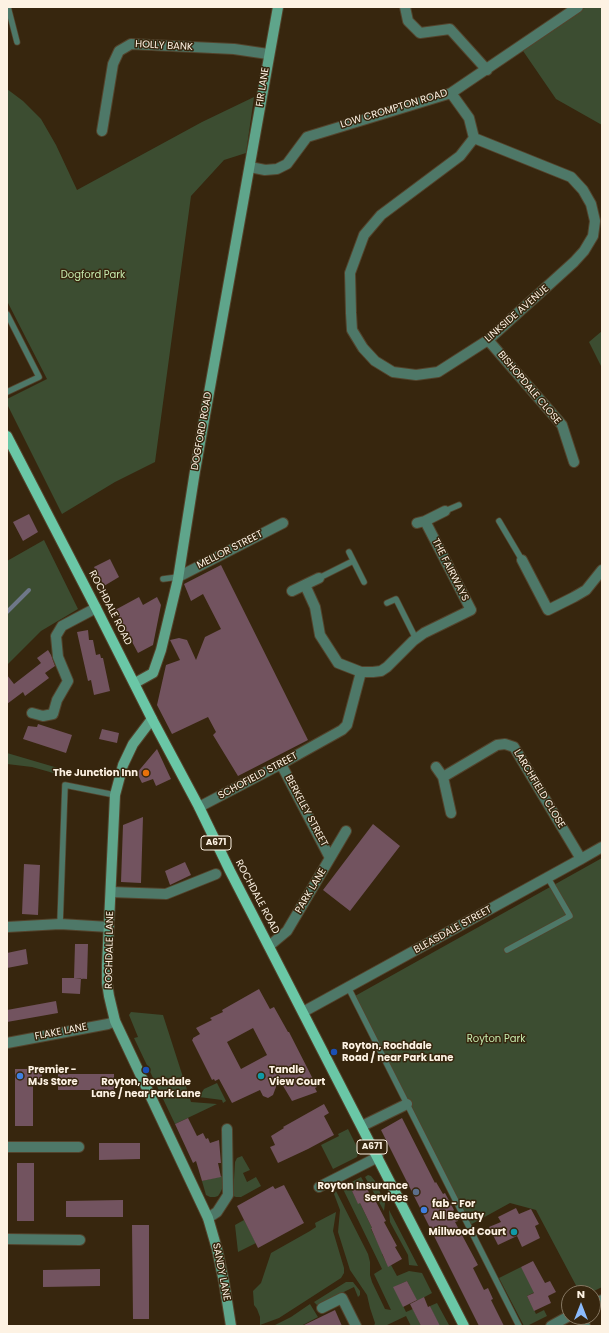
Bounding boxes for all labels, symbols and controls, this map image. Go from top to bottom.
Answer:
street label: HOLLY BANK [135,38,193,54]
street label: FIR LANE [254,67,272,107]
street label: LOW CROMPTON ROAD [339,87,449,131]
park label: Dogford Park [61,269,125,281]
street label: LINKSIDE AVENUE [483,283,551,345]
street label: BISHOPDALE CLOSE [495,349,563,427]
street label: DOGFORD ROAD [189,391,215,471]
street label: MELLOR STREET [195,528,265,572]
street label: THE FAIRWAYS [429,537,471,603]
street label: ROCHDALE ROAD [86,569,134,647]
street label: LARCHFIELD CLOSE [511,748,567,830]
street label: SCHOFIELD STREET [216,750,300,802]
place label: The Junction Inn [53,767,138,779]
marker: The Junction Inn [141,768,151,778]
street label: BERKELEY STREET [282,773,330,849]
road number: A671 [201,836,231,850]
street label: ROCHDALE ROAD [232,858,282,936]
street label: PARK LANE [293,866,329,916]
street label: BLEASDALE STREET [412,904,494,956]
street label: ROCHDALE LANE [103,911,117,989]
street label: FLAKE LANE [34,1021,88,1043]
park label: Royton Park [467,1033,525,1045]
place label: Royton, Rochdale Road / near Park Lane [342,1040,453,1064]
marker: Royton, Rochdale Road / near Park Lane [329,1047,339,1057]
place label: Premier - MJs Store [28,1064,78,1088]
place label: Tandle View Court [269,1064,325,1088]
marker: Royton, Rochdale Lane / near Park Lane [141,1065,151,1075]
marker: Premier - MJs Store [15,1071,25,1081]
marker: Tandle View Court [256,1071,266,1081]
place label: Royton, Rochdale Lane / near Park Lane [91,1076,201,1100]
road number: A671 [357,1140,387,1154]
place label: Royton Insurance Services [317,1180,408,1204]
marker: Royton Insurance Services [411,1187,421,1197]
place label: fab - For All Beauty [432,1198,484,1222]
marker: fab - For All Beauty [419,1205,429,1215]
place label: Millwood Court [429,1226,506,1238]
marker: Millwood Court [509,1227,519,1237]
street label: SANDY LANE [210,1242,232,1302]
north arrow [561,1285,601,1325]
text: N [577,1286,585,1302]

